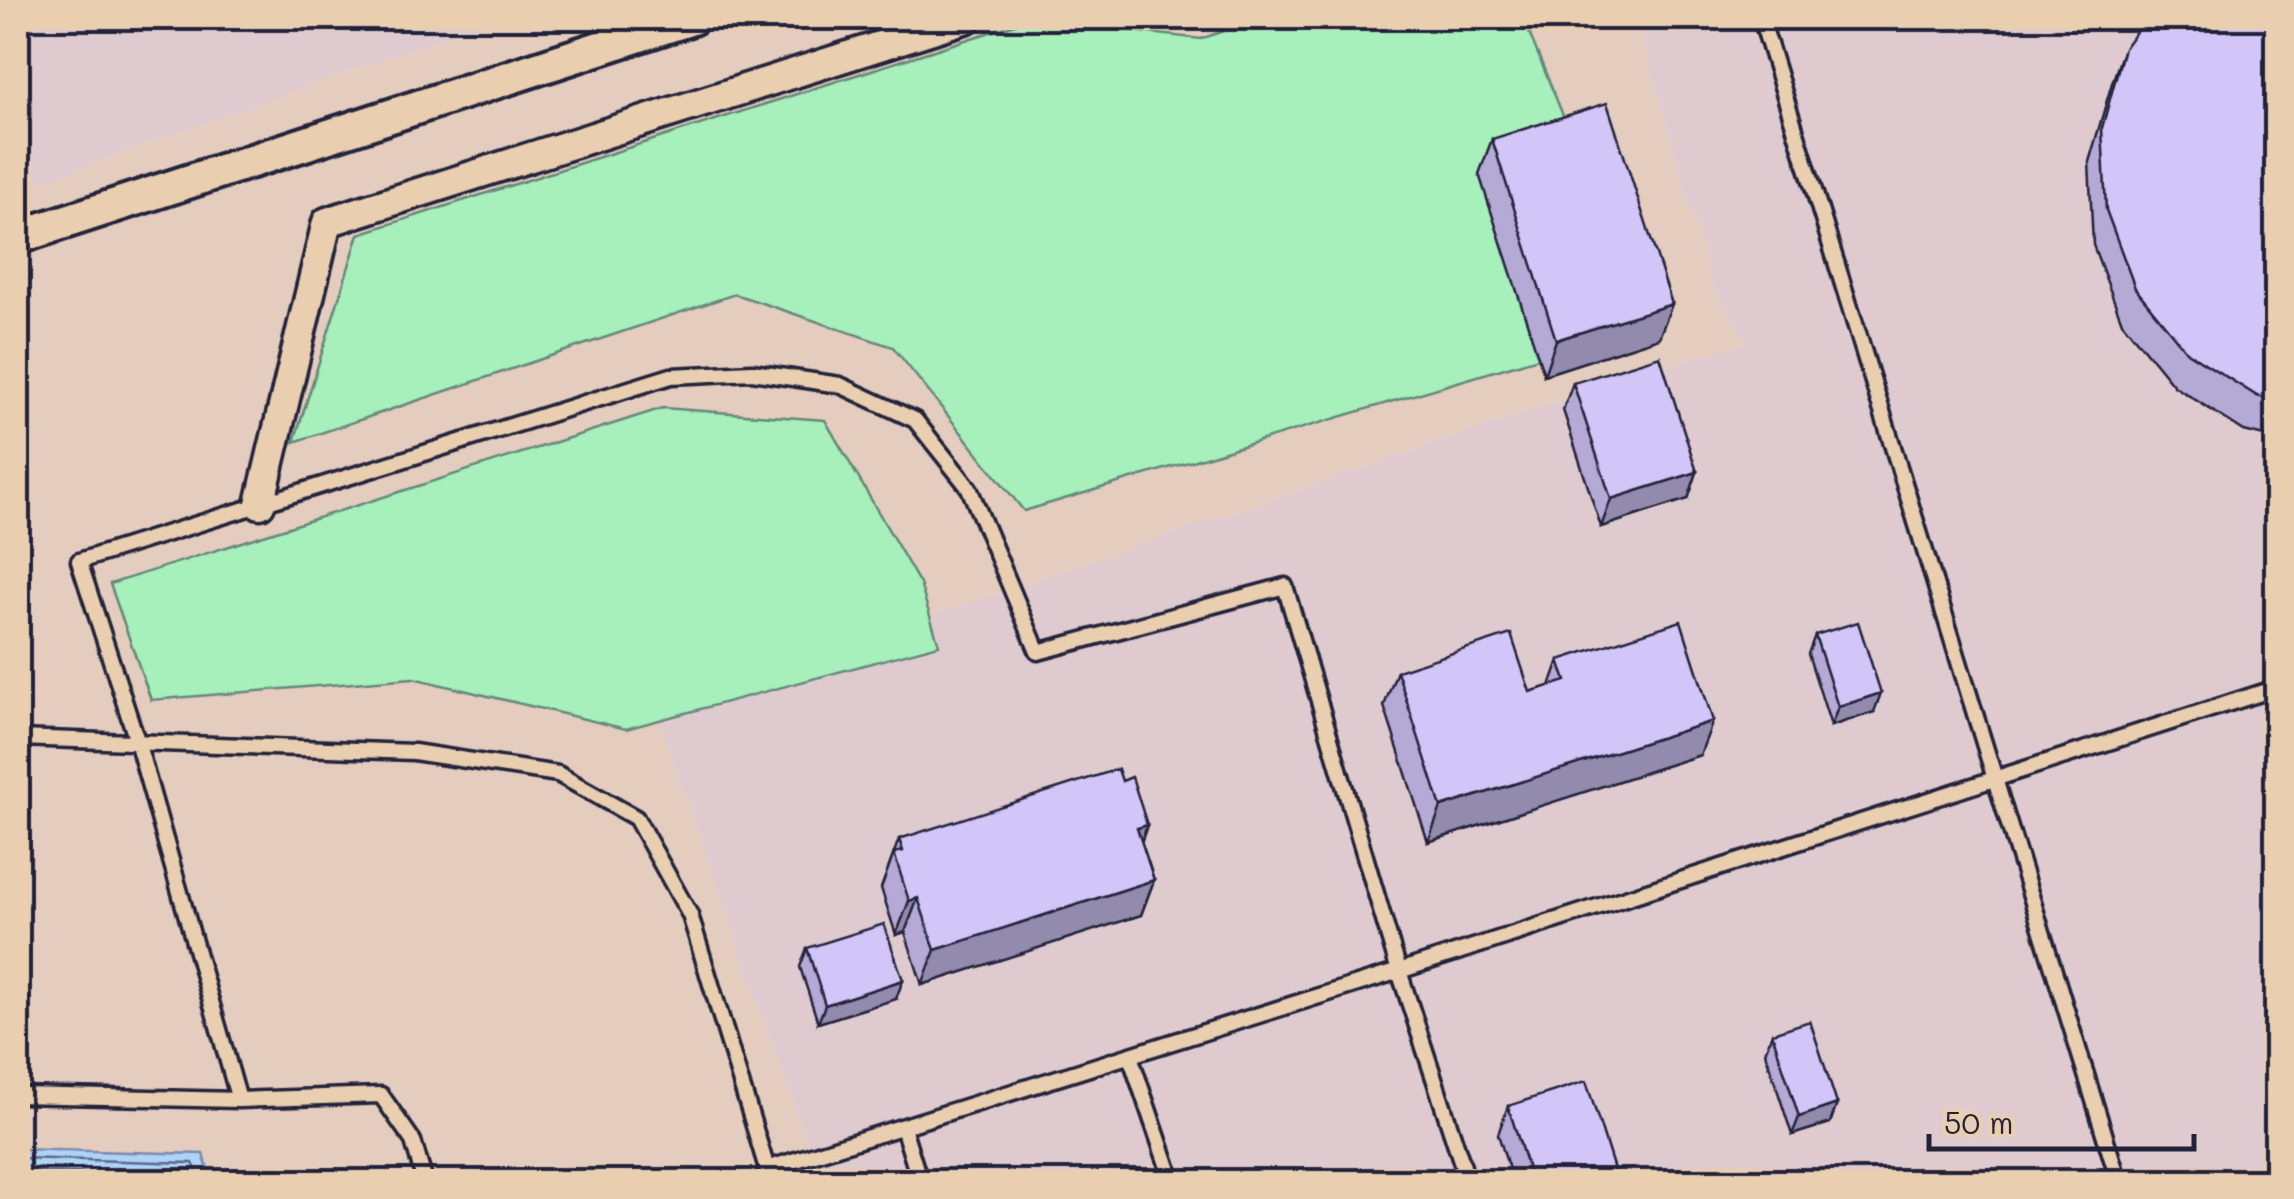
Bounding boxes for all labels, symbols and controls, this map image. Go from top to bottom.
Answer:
scale bar [1929,1089,2194,1151]
text: 50 m [1944,1102,2014,1142]

